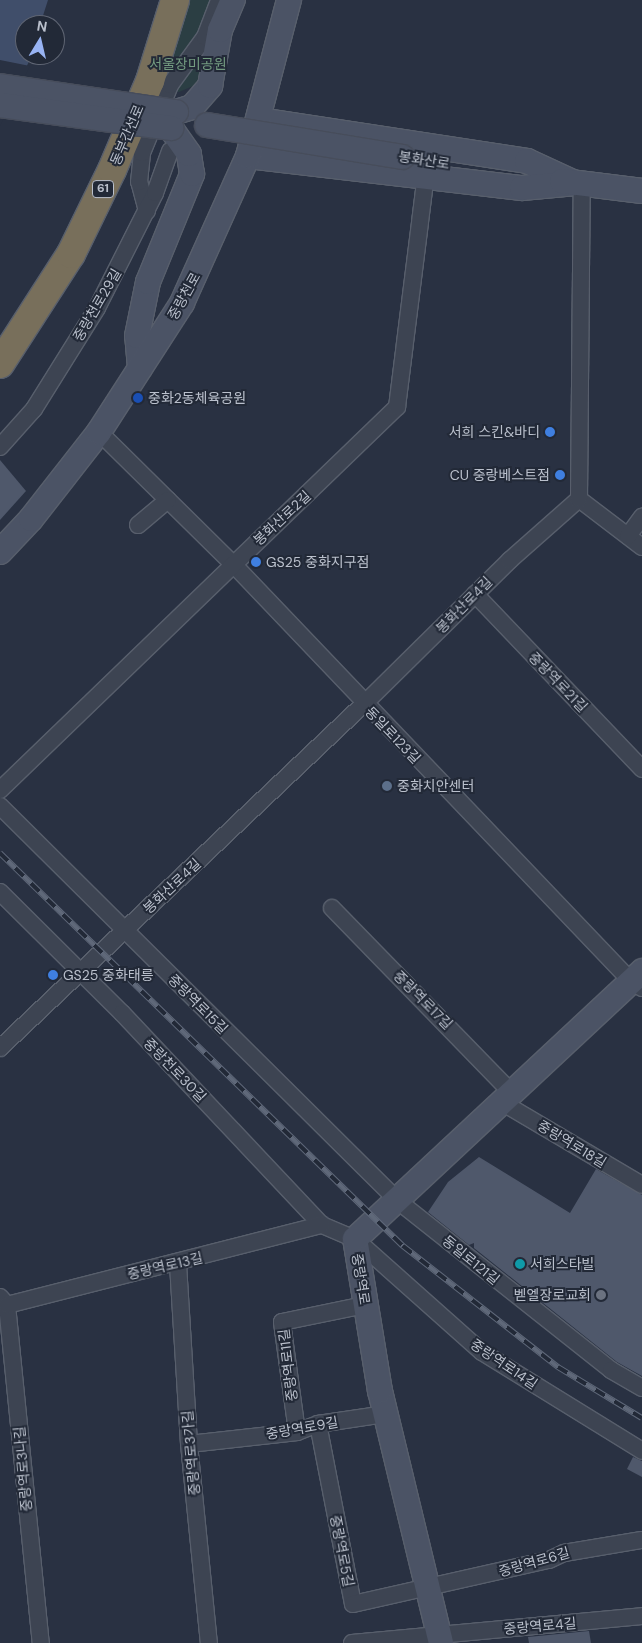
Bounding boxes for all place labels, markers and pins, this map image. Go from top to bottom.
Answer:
place label: 중화2동체육공원 [148,390,246,406]
marker: 중화2동체육공원 [132,392,144,404]
place label: 서희 스킨&바디 [449,424,540,440]
marker: 서희 스킨&바디 [544,426,556,438]
place label: CU 중랑베스트점 [450,467,550,483]
marker: CU 중랑베스트점 [554,469,566,481]
place label: GS25 중화지구점 [266,554,369,570]
marker: GS25 중화지구점 [250,556,262,568]
place label: 중화치안센터 [397,778,474,794]
marker: 중화치안센터 [381,780,393,792]
place label: GS25 중화태릉 [63,967,154,983]
marker: GS25 중화태릉 [47,969,59,981]
place label: 서희스타빌 [530,1256,594,1272]
marker: 서희스타빌 [514,1258,526,1270]
place label: 벧엘장로교회 [514,1287,591,1303]
marker: 벧엘장로교회 [595,1289,607,1301]

